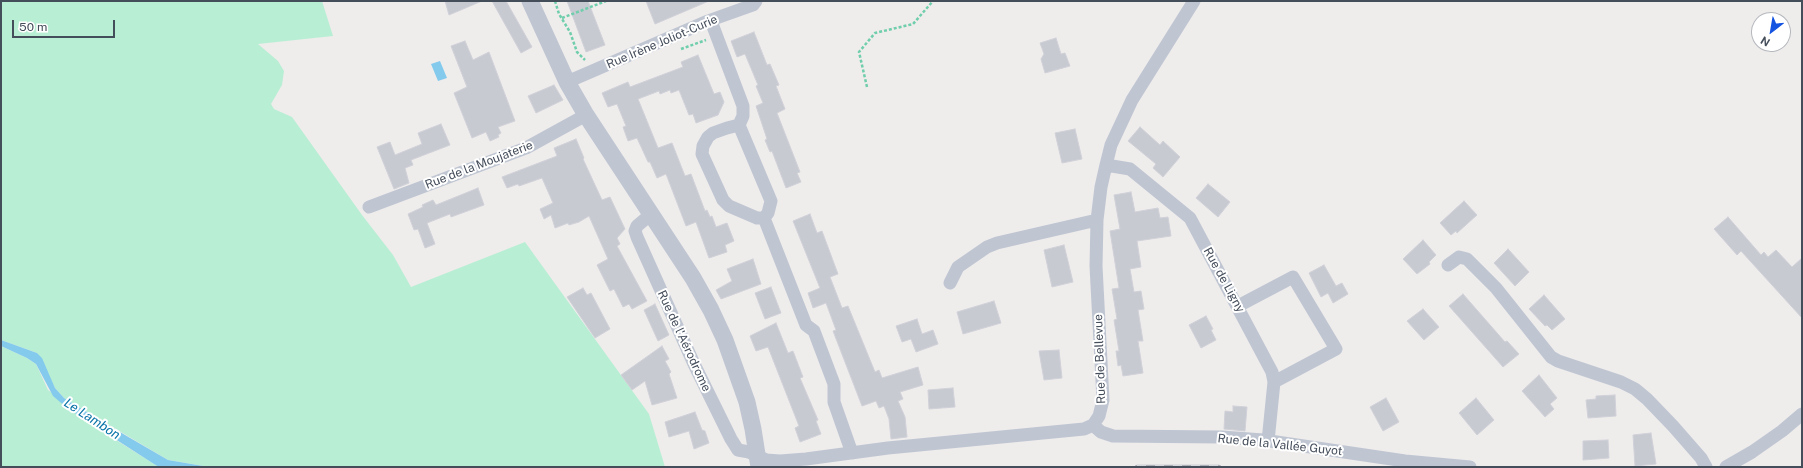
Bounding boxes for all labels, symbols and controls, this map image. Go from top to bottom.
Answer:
scale bar [14,12,117,38]
street label: Rue Irène Joliot-Curie [604,12,720,72]
north arrow [1751,12,1791,52]
text: 50 m [19,20,47,34]
text: N [1759,34,1772,49]
street label: Rue de la Moujaterie [423,138,535,192]
street label: Rue de Ligny [1200,245,1248,315]
street label: Rue de l'Aérodrome [654,288,714,394]
street label: Rue de Bellevue [1091,314,1109,404]
water label: Le Lambon [61,395,123,443]
street label: Rue de la Vallée Guyot [1217,431,1343,459]

